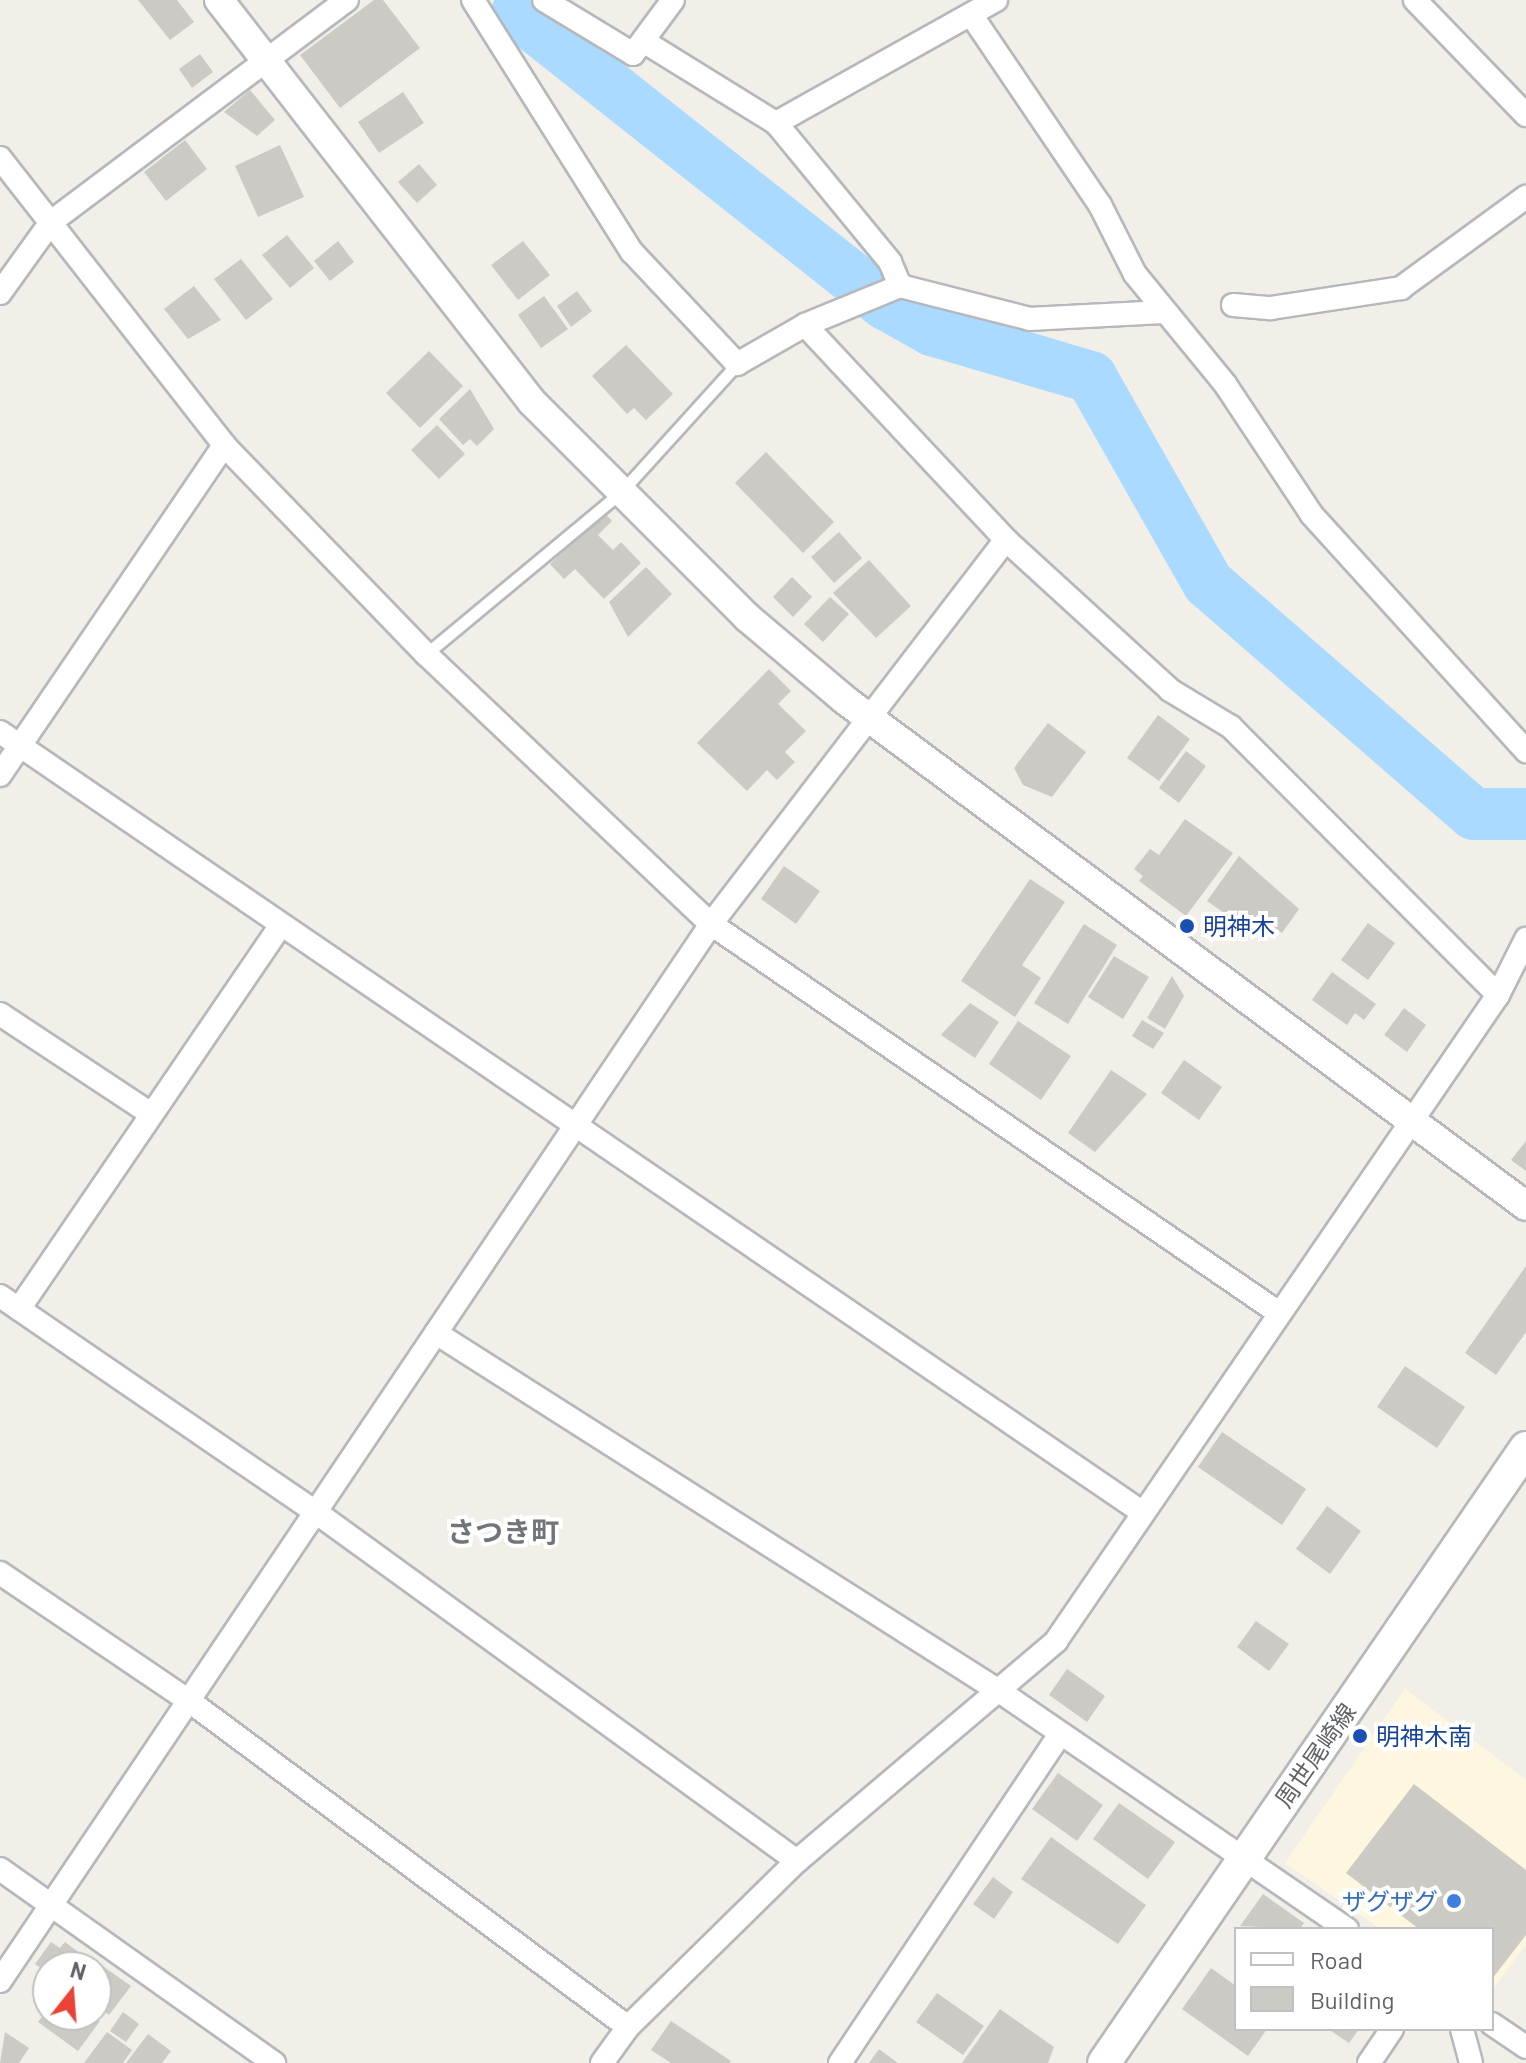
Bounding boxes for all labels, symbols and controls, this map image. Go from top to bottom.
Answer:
place label: 明神木 [1203,912,1275,940]
marker: 明神木 [1178,917,1196,935]
district label: さつき町 [447,1514,559,1548]
street label: 周世尾崎線 [1269,1698,1361,1812]
place label: 明神木南 [1376,1722,1472,1750]
marker: 明神木南 [1351,1727,1369,1745]
place label: ザグザグ [1342,1887,1438,1915]
marker: ザグザグ [1445,1892,1463,1910]
legend [1234,1927,1494,2031]
text: Road [1310,1945,1363,1974]
north arrow [32,1951,112,2031]
text: N [68,1955,89,1985]
text: Building [1310,1985,1394,2014]

